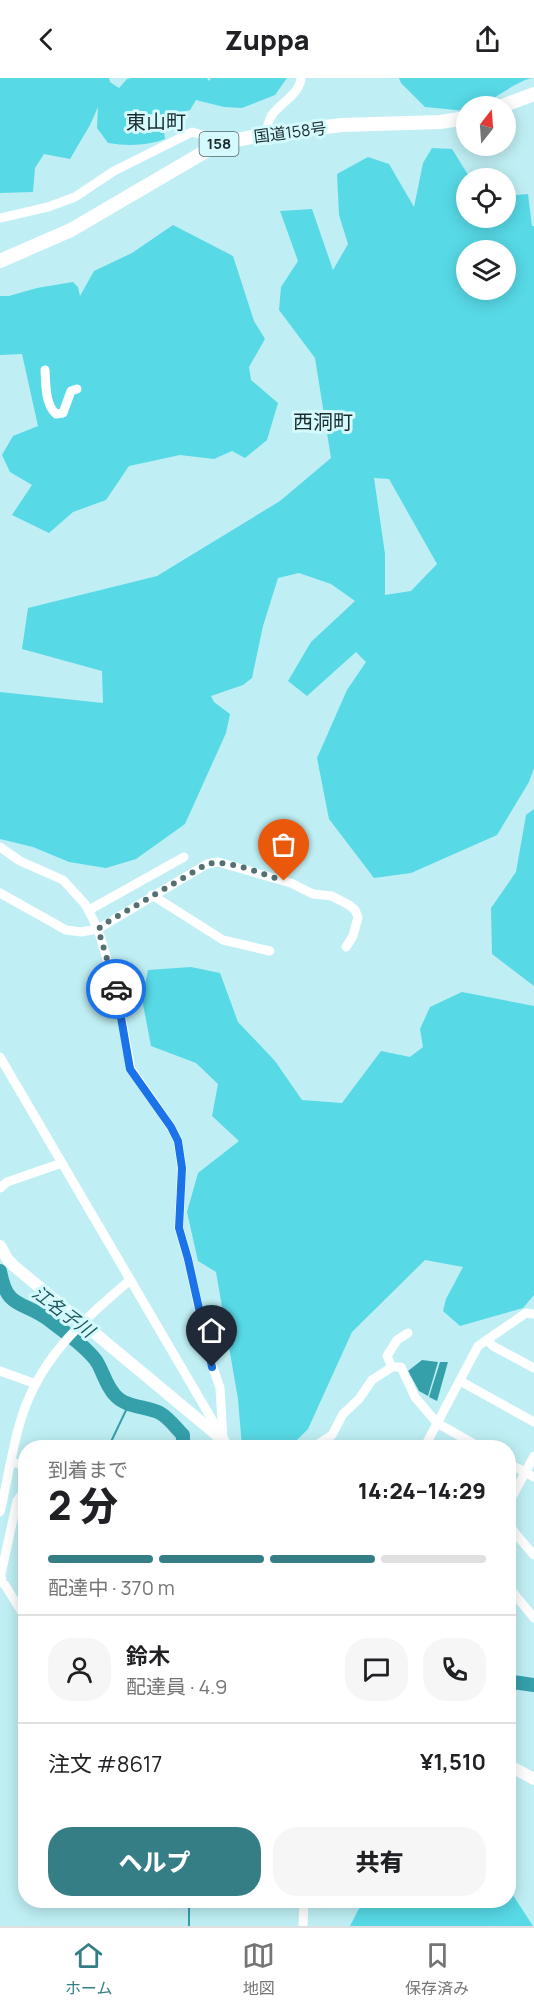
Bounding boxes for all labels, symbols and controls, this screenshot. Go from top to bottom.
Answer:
text: Zuppa [225,21,309,58]
icon: back [30,23,63,56]
icon: share [471,23,504,56]
north arrow [456,96,516,156]
map controls [456,96,516,300]
district label: 東山町 [126,108,186,135]
street label: 国道158号 [253,117,327,147]
road number: 158 [200,132,238,156]
button: locate [456,168,516,228]
button: layers [456,240,516,300]
district label: 西洞町 [293,408,353,435]
pin [258,819,309,881]
icon: bag [267,828,300,861]
courier [86,959,146,1019]
icon: car [100,973,133,1006]
water label: 江名子川 [28,1280,101,1344]
pin [186,1305,237,1367]
icon: home [195,1314,228,1347]
text: 到着まで [48,1456,128,1483]
text: 14:24–14:29 [358,1476,486,1506]
text: 2 分 [48,1478,118,1532]
text: 配達中 · 370 m [48,1574,175,1601]
button: person [48,1638,111,1701]
button: chat [345,1638,408,1701]
button: phone [423,1638,486,1701]
text: 鈴木 [126,1641,170,1671]
text: 配達員 · 4.9 [126,1673,227,1700]
text: ¥1,510 [420,1747,486,1777]
text: 注文 #8617 [48,1749,162,1779]
button: ヘルプ [48,1827,261,1896]
button: 共有 [273,1827,486,1896]
tab: ホーム [65,1939,112,1999]
tab: 地図 [242,1939,275,1999]
tab: 保存済み [405,1939,469,1999]

